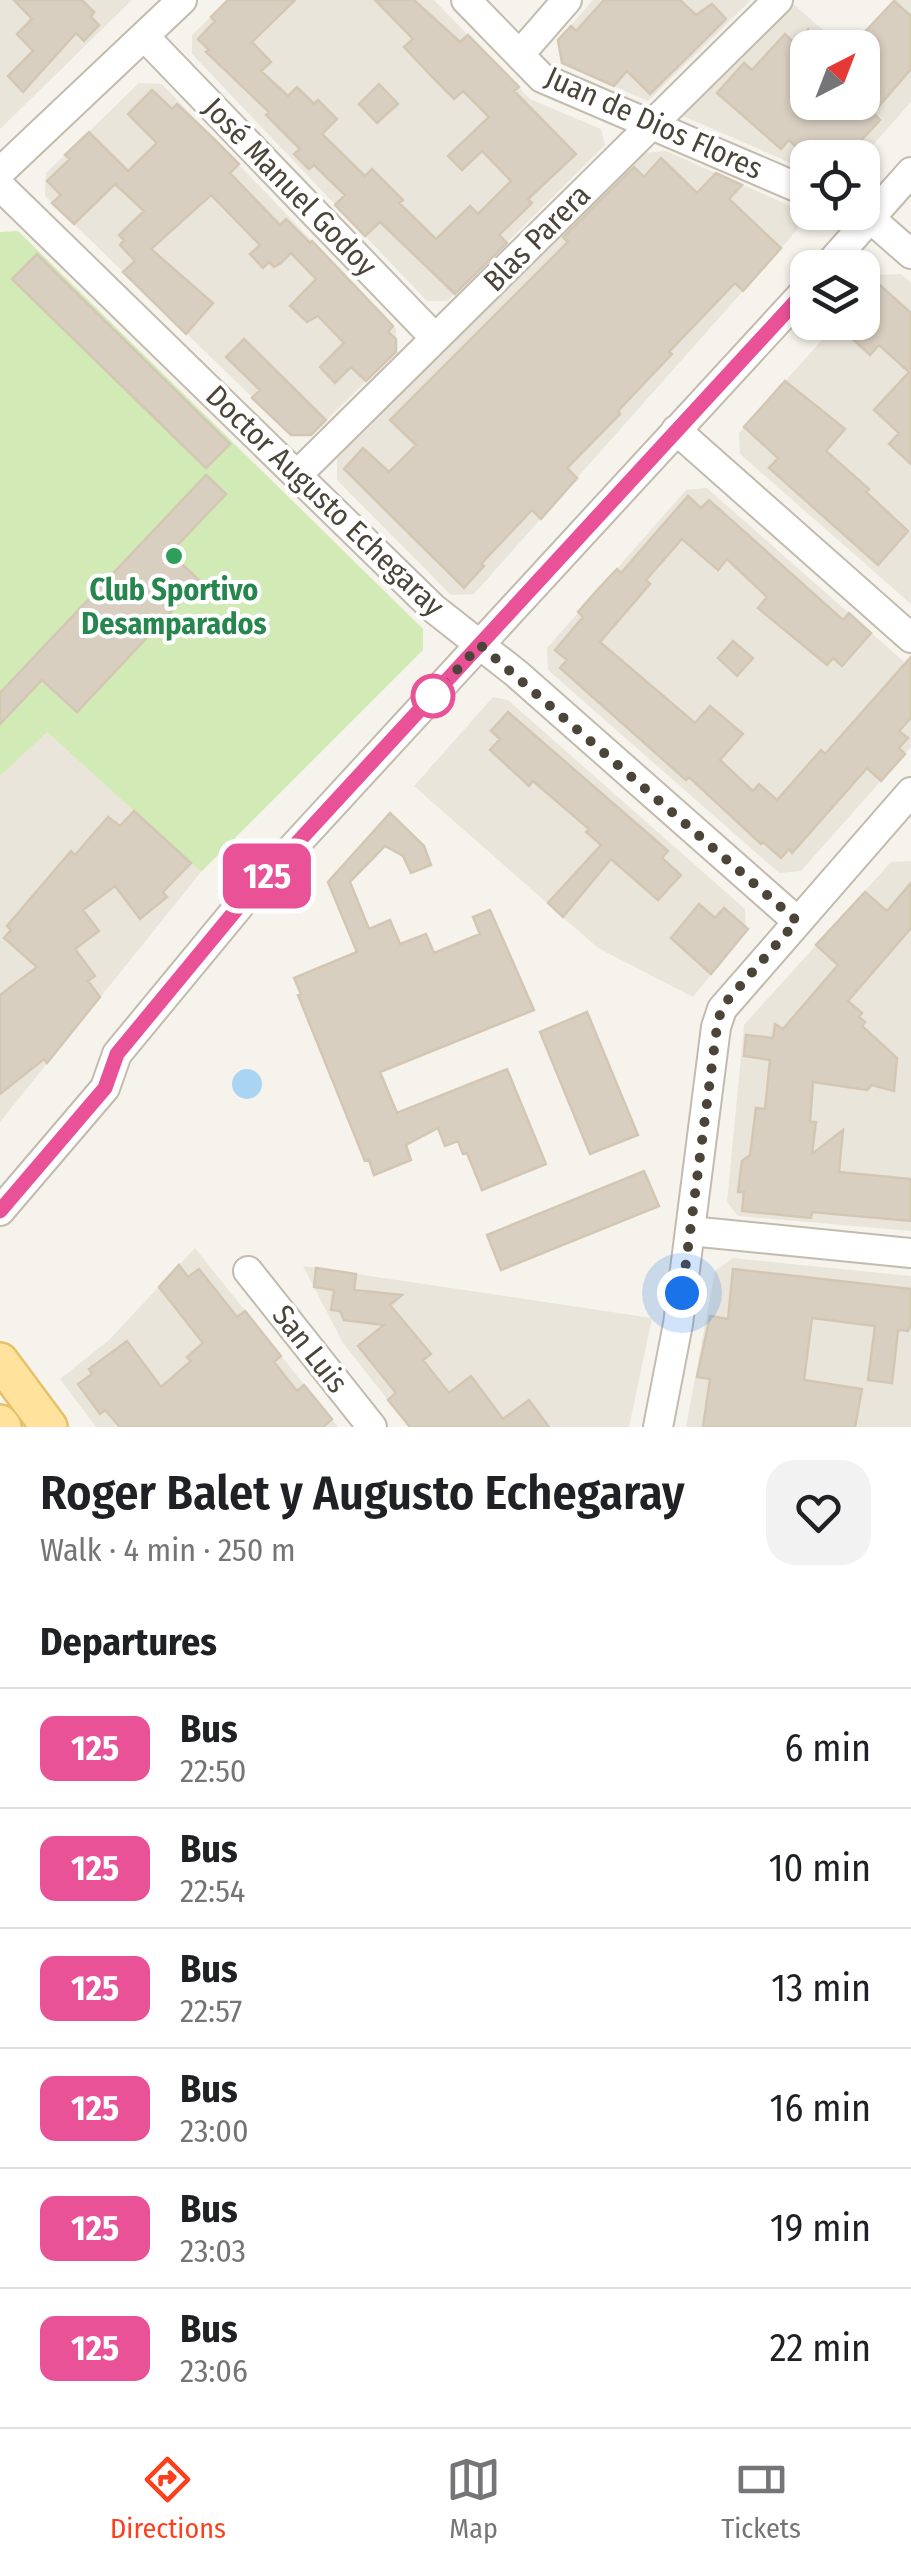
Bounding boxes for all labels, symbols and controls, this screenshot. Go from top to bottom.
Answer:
north arrow [790,30,880,120]
map controls [790,30,880,340]
street label: Juan de Dios Flores [540,59,768,187]
street label: José Manuel Godoy [196,90,385,284]
button: locate [790,140,880,230]
street label: Blas Parera [476,177,598,299]
button: layers [790,250,880,340]
street label: Doctor Augusto Echegaray [198,378,452,624]
marker: Club Sportivo Desamparados [163,545,185,567]
place label: Club Sportivo Desamparados [81,572,267,642]
unlabelled marker [412,675,454,717]
line badge: 125 [210,844,324,908]
text: 125 [243,855,291,897]
your location [657,1268,707,1318]
street label: San Luis [265,1298,355,1400]
button: heart [766,1460,871,1565]
text: Roger Balet y Augusto Echegaray [40,1464,685,1522]
text: Walk · 4 min · 250 m [40,1531,296,1569]
text: Departures [40,1619,217,1665]
text: Bus [180,1706,238,1752]
text: 6 min [784,1725,871,1771]
text: 125 [71,1727,119,1769]
text: 22:50 [180,1752,247,1790]
text: Bus [180,1826,238,1872]
text: 10 min [769,1845,871,1891]
text: 125 [71,1847,119,1889]
text: 22:54 [180,1872,245,1910]
text: Bus [180,1946,238,1992]
text: 13 min [771,1965,871,2011]
text: 125 [71,1967,119,2009]
text: 22:57 [180,1992,242,2030]
text: Bus [180,2066,238,2112]
text: 16 min [770,2085,871,2131]
text: 125 [71,2087,119,2129]
text: 23:00 [180,2112,249,2150]
text: Bus [180,2186,238,2232]
text: 19 min [770,2205,871,2251]
text: 125 [71,2207,119,2249]
text: 23:03 [180,2232,246,2270]
text: Bus [180,2306,238,2352]
text: 22 min [770,2325,871,2371]
text: 125 [71,2327,119,2369]
text: 23:06 [180,2352,248,2390]
tab: Directions [110,2452,226,2545]
tab: Map [446,2452,501,2545]
tab: Tickets [721,2452,801,2545]

